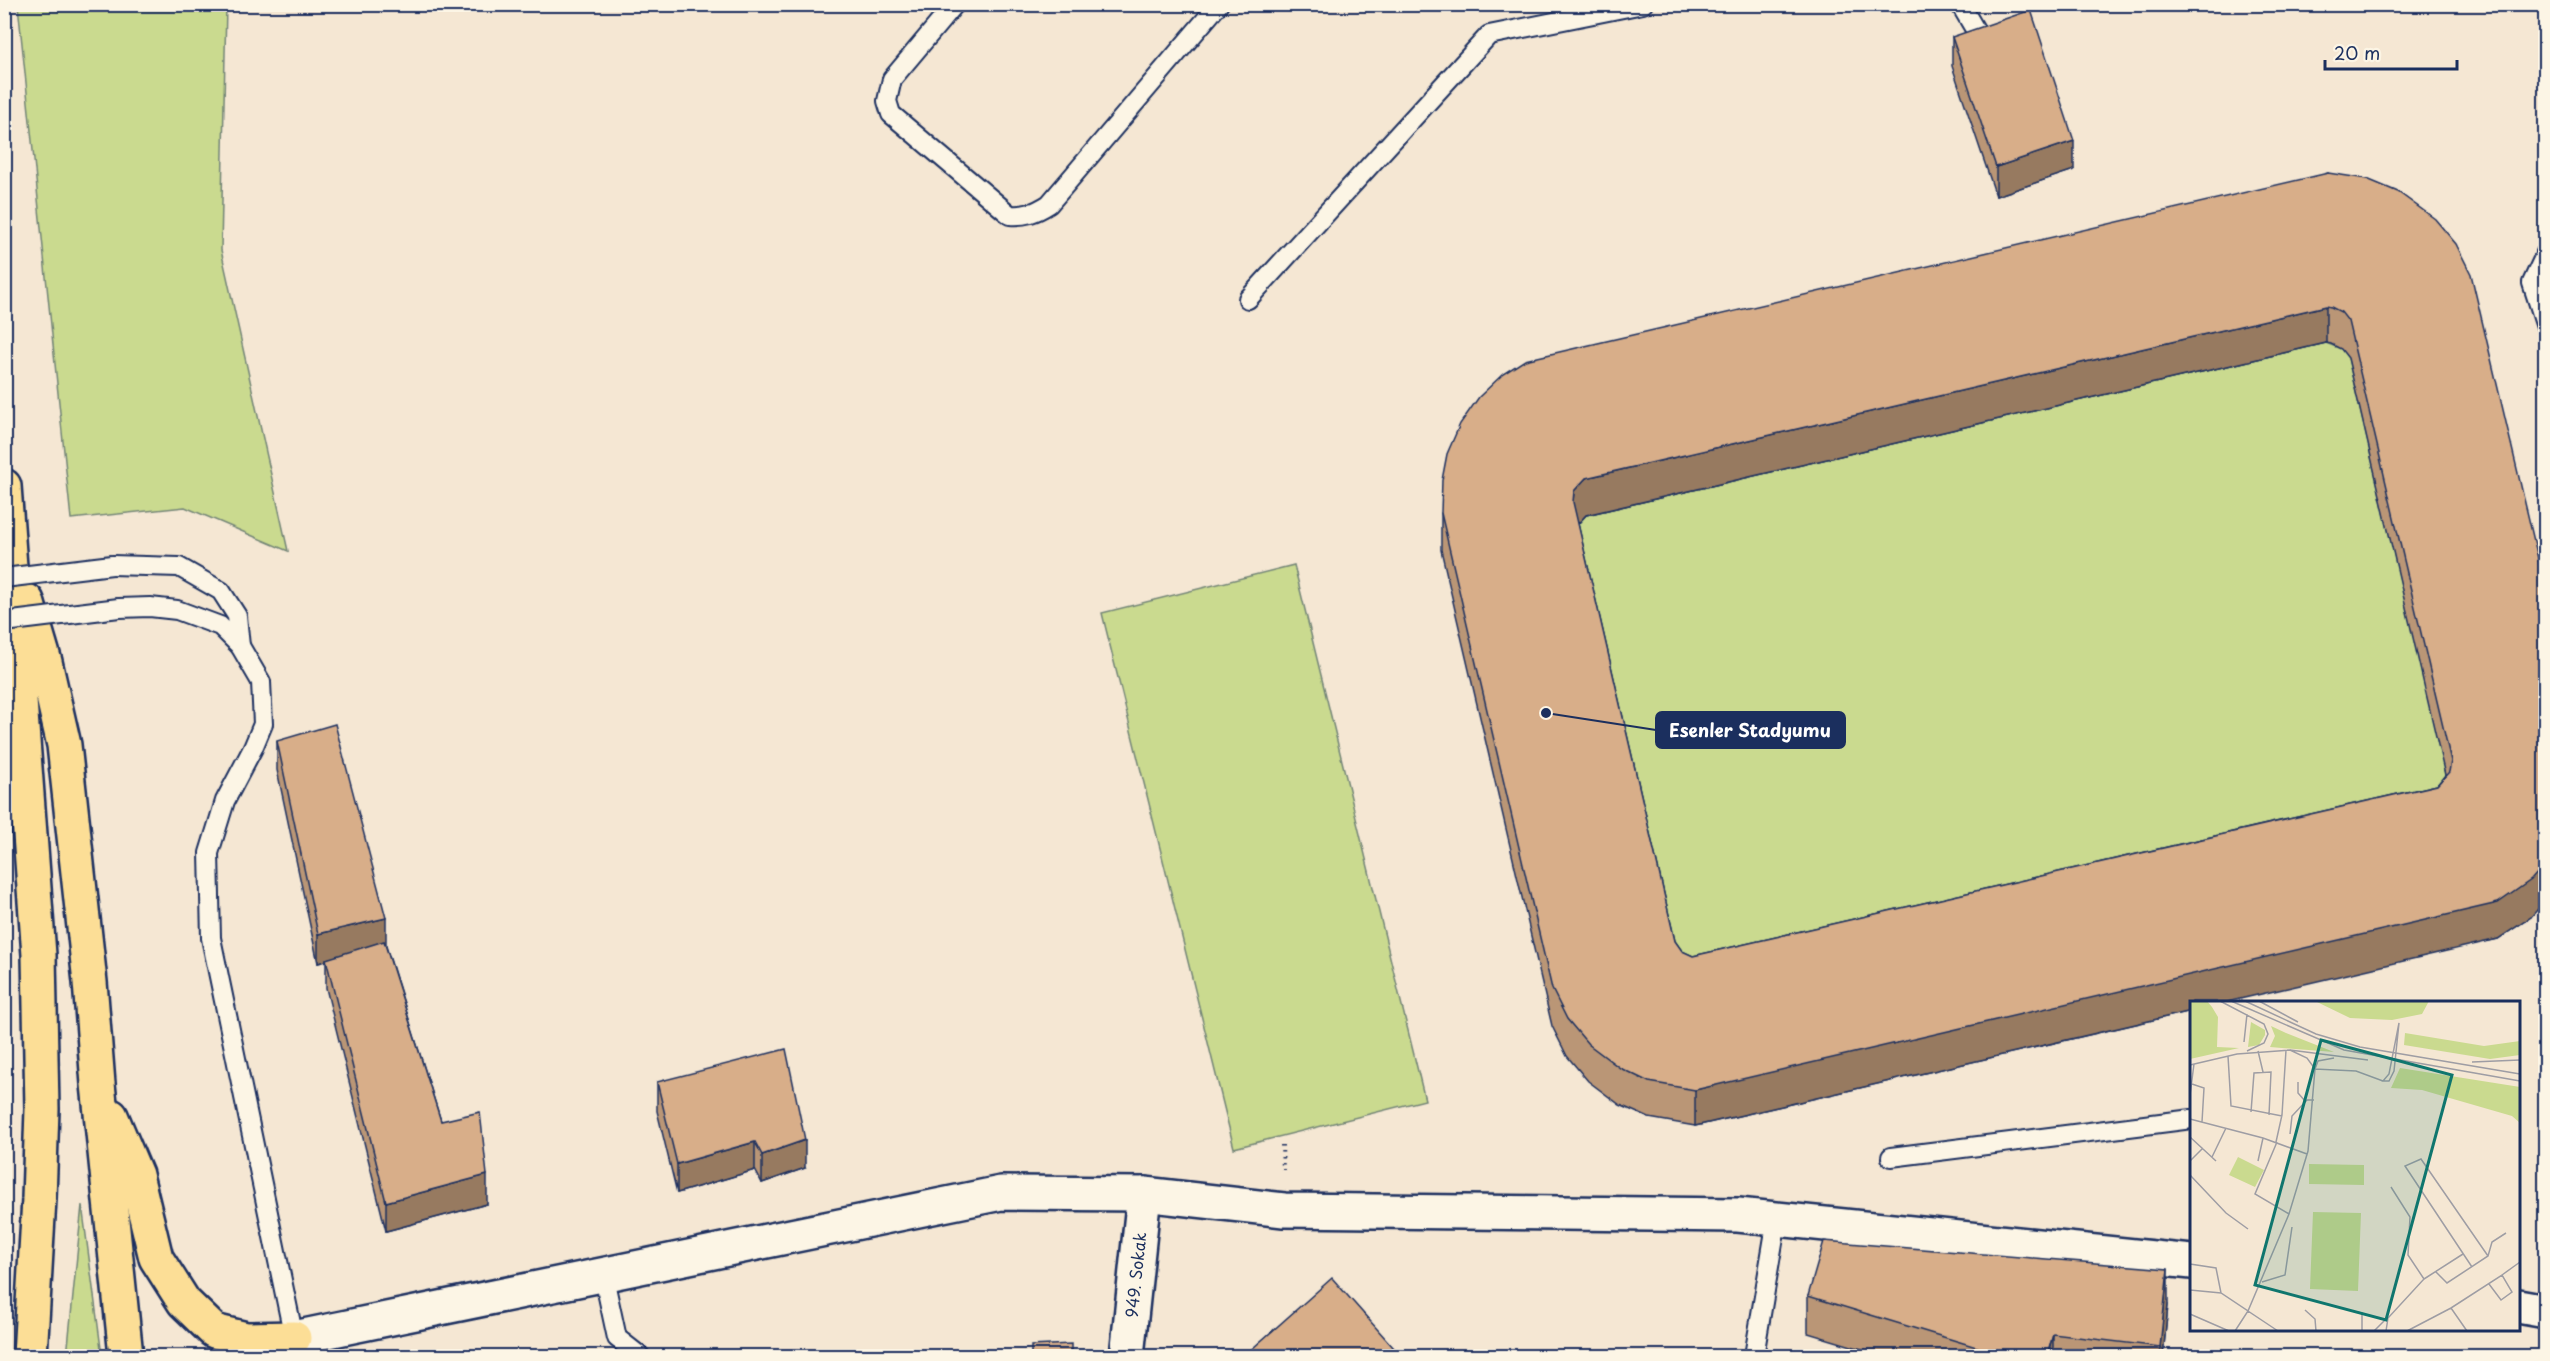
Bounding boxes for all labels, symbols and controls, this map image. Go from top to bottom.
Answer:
scale bar [2325,33,2457,71]
text: 20 m [2334,39,2380,66]
callout: Esenler Stadyumu [1656,712,1845,748]
text: Esenler Stadyumu [1669,716,1831,743]
inset map [2190,1001,2520,1331]
street label: 949. Sokak [1119,1231,1151,1319]

